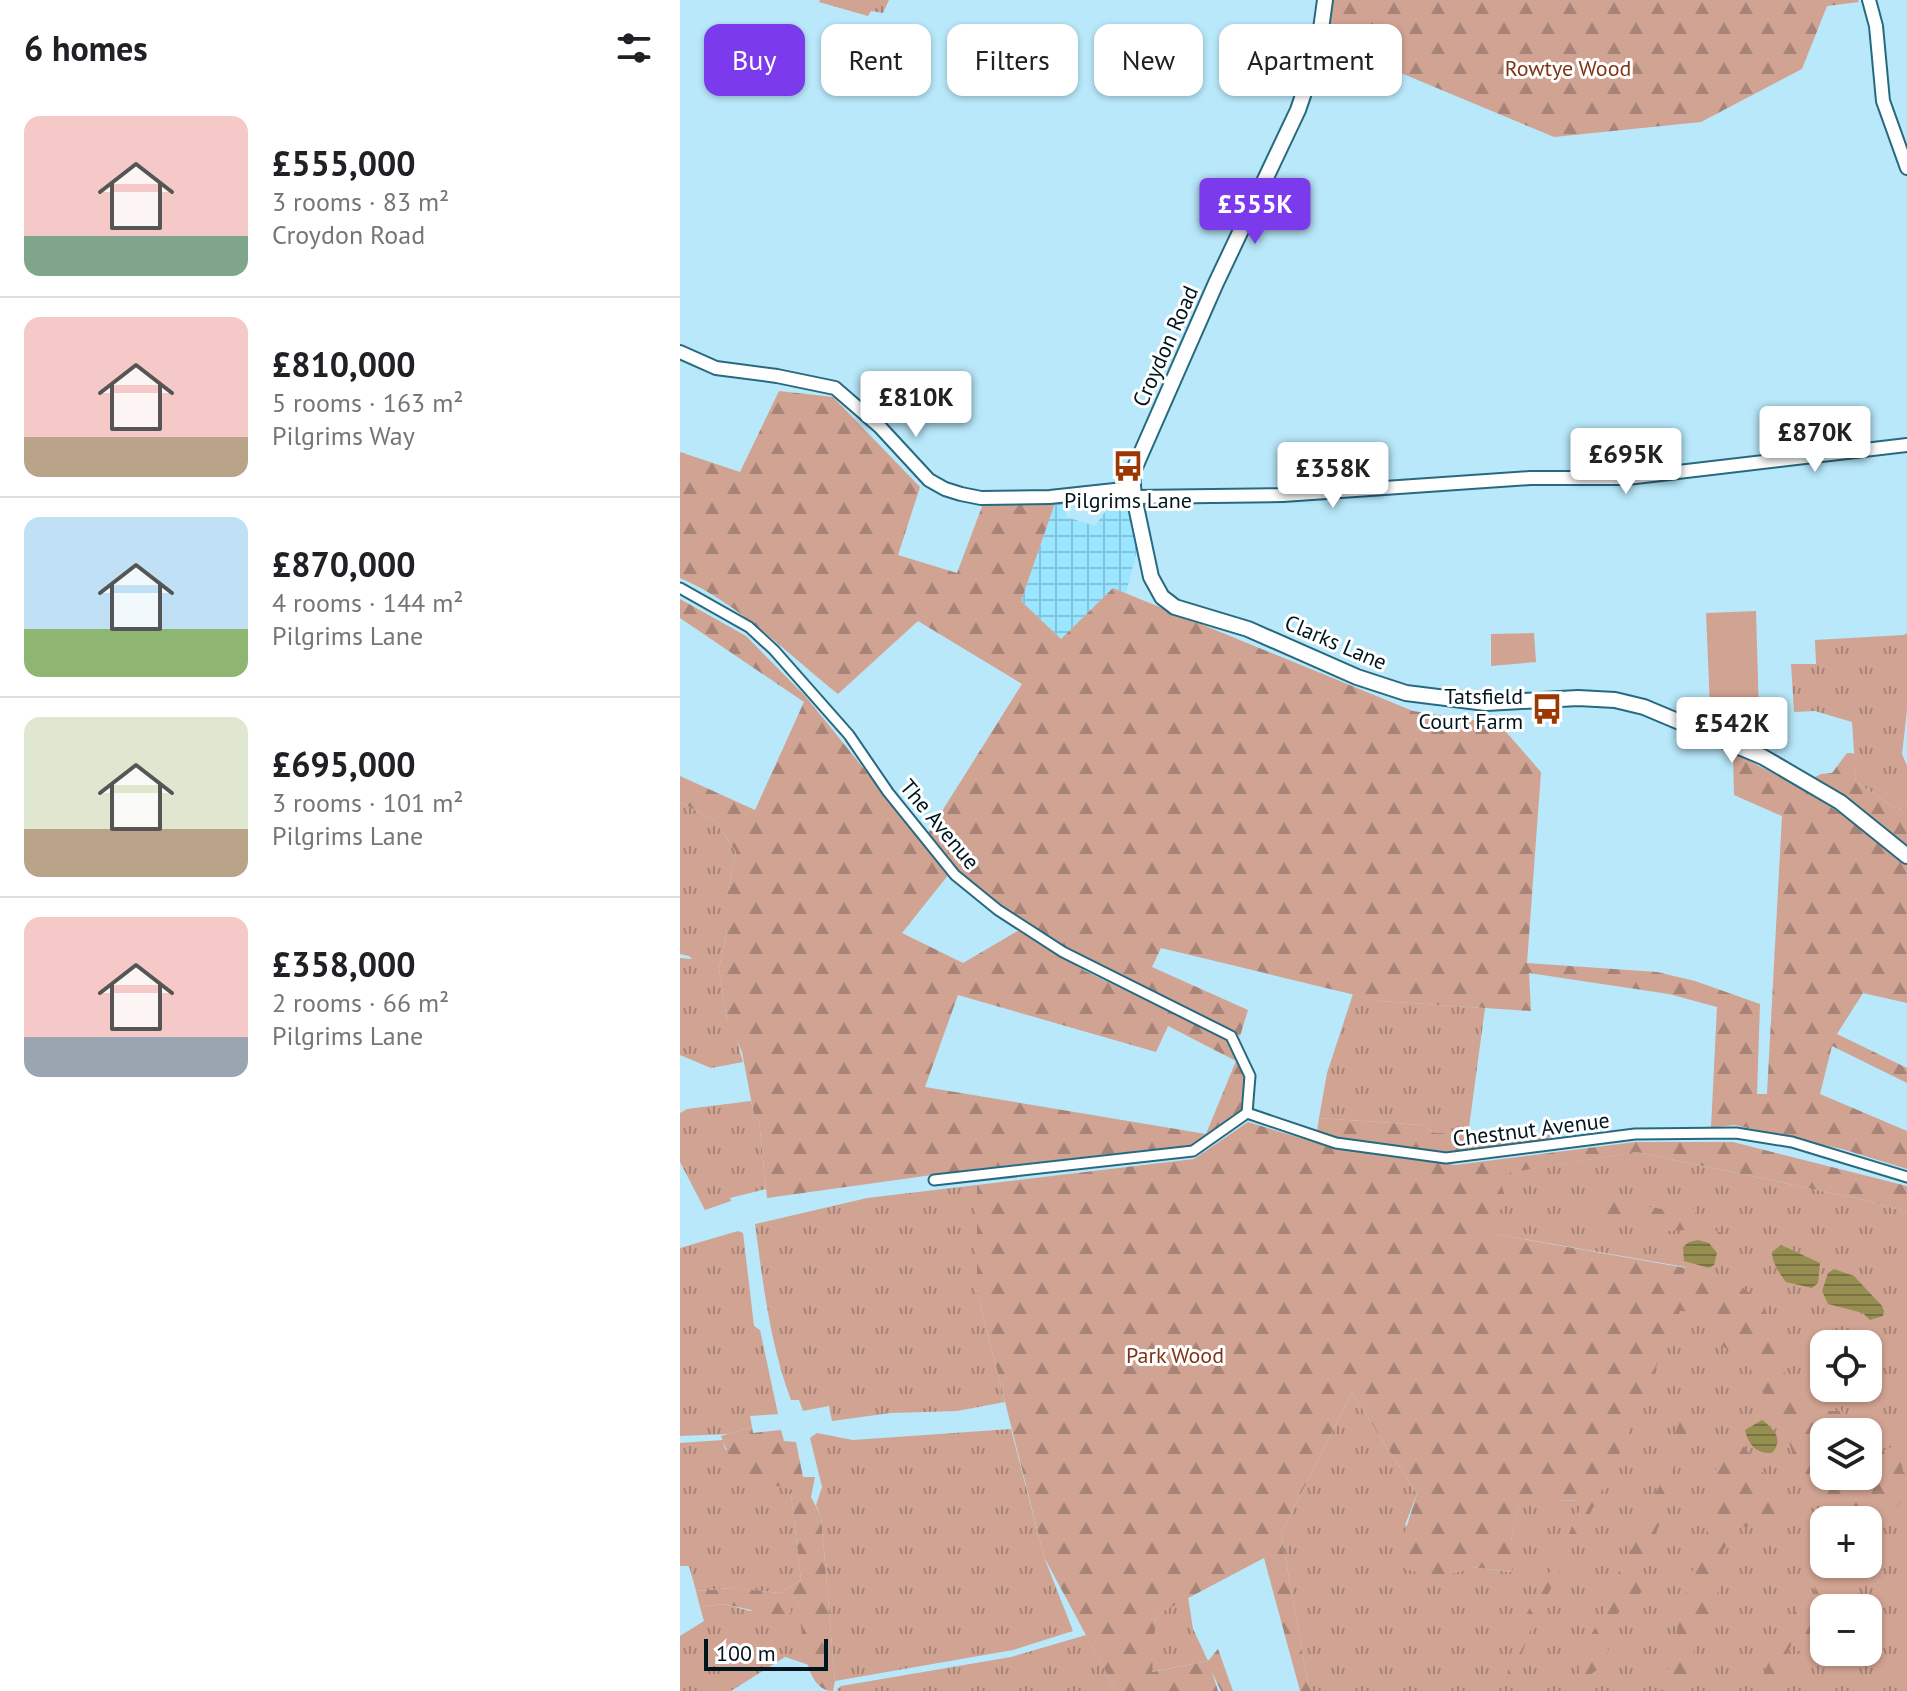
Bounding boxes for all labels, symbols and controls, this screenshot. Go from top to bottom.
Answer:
chip: Buy [704,24,805,96]
chip: Rent [821,24,931,96]
chip: Filters [947,24,1078,96]
chip: New [1094,24,1203,96]
chip: Apartment [1219,24,1402,96]
text: 6 homes [24,26,148,70]
icon: filters [612,26,656,70]
park label: Rowtye Wood [1505,54,1631,82]
text: £555,000 [272,141,416,185]
icon: home [88,148,184,244]
pin: £555K [1199,178,1311,246]
text: 3 rooms · 83 m² [272,185,449,218]
text: £555K [1217,187,1293,220]
text: Croydon Road [272,218,425,251]
street label: Croydon Road [1126,281,1204,411]
text: £810,000 [272,342,416,386]
icon: home [88,349,184,445]
pin: £810K [860,371,972,439]
text: £810K [878,380,954,413]
text: 5 rooms · 163 m² [272,386,464,419]
pin: £870K [1759,406,1871,474]
text: £870K [1777,415,1853,448]
text: Pilgrims Way [272,419,415,452]
pin: £695K [1570,428,1682,496]
text: £695K [1588,437,1664,470]
pin: £358K [1277,442,1389,510]
bus stop icon: Pilgrims Lane [1111,449,1145,483]
text: £358K [1295,451,1371,484]
place label: Pilgrims Lane [1064,486,1192,514]
text: £870,000 [272,542,416,586]
icon: home [88,549,184,645]
text: 4 rooms · 144 m² [272,586,464,619]
street label: Clarks Lane [1281,608,1391,676]
text: Pilgrims Lane [272,619,423,652]
place label: Tatsfield Court Farm [1418,682,1523,735]
bus stop icon: Tatsfield Court Farm [1530,692,1564,726]
pin: £542K [1676,697,1788,765]
text: £542K [1694,706,1770,739]
text: £695,000 [272,742,416,786]
icon: home [88,749,184,845]
street label: The Avenue [894,773,986,875]
text: 3 rooms · 101 m² [272,786,464,819]
text: Pilgrims Lane [272,819,423,852]
text: £358,000 [272,942,416,986]
icon: home [88,949,184,1045]
text: 2 rooms · 66 m² [272,986,449,1019]
text: Pilgrims Lane [272,1019,423,1052]
street label: Chestnut Avenue [1451,1105,1611,1153]
map controls [1810,1330,1882,1666]
button: locate [1810,1330,1882,1402]
park label: Park Wood [1126,1341,1224,1369]
button: layers [1810,1418,1882,1490]
button: + [1810,1506,1882,1578]
button: − [1810,1594,1882,1666]
scale bar [704,1635,828,1671]
text: 100 m [716,1639,776,1667]

